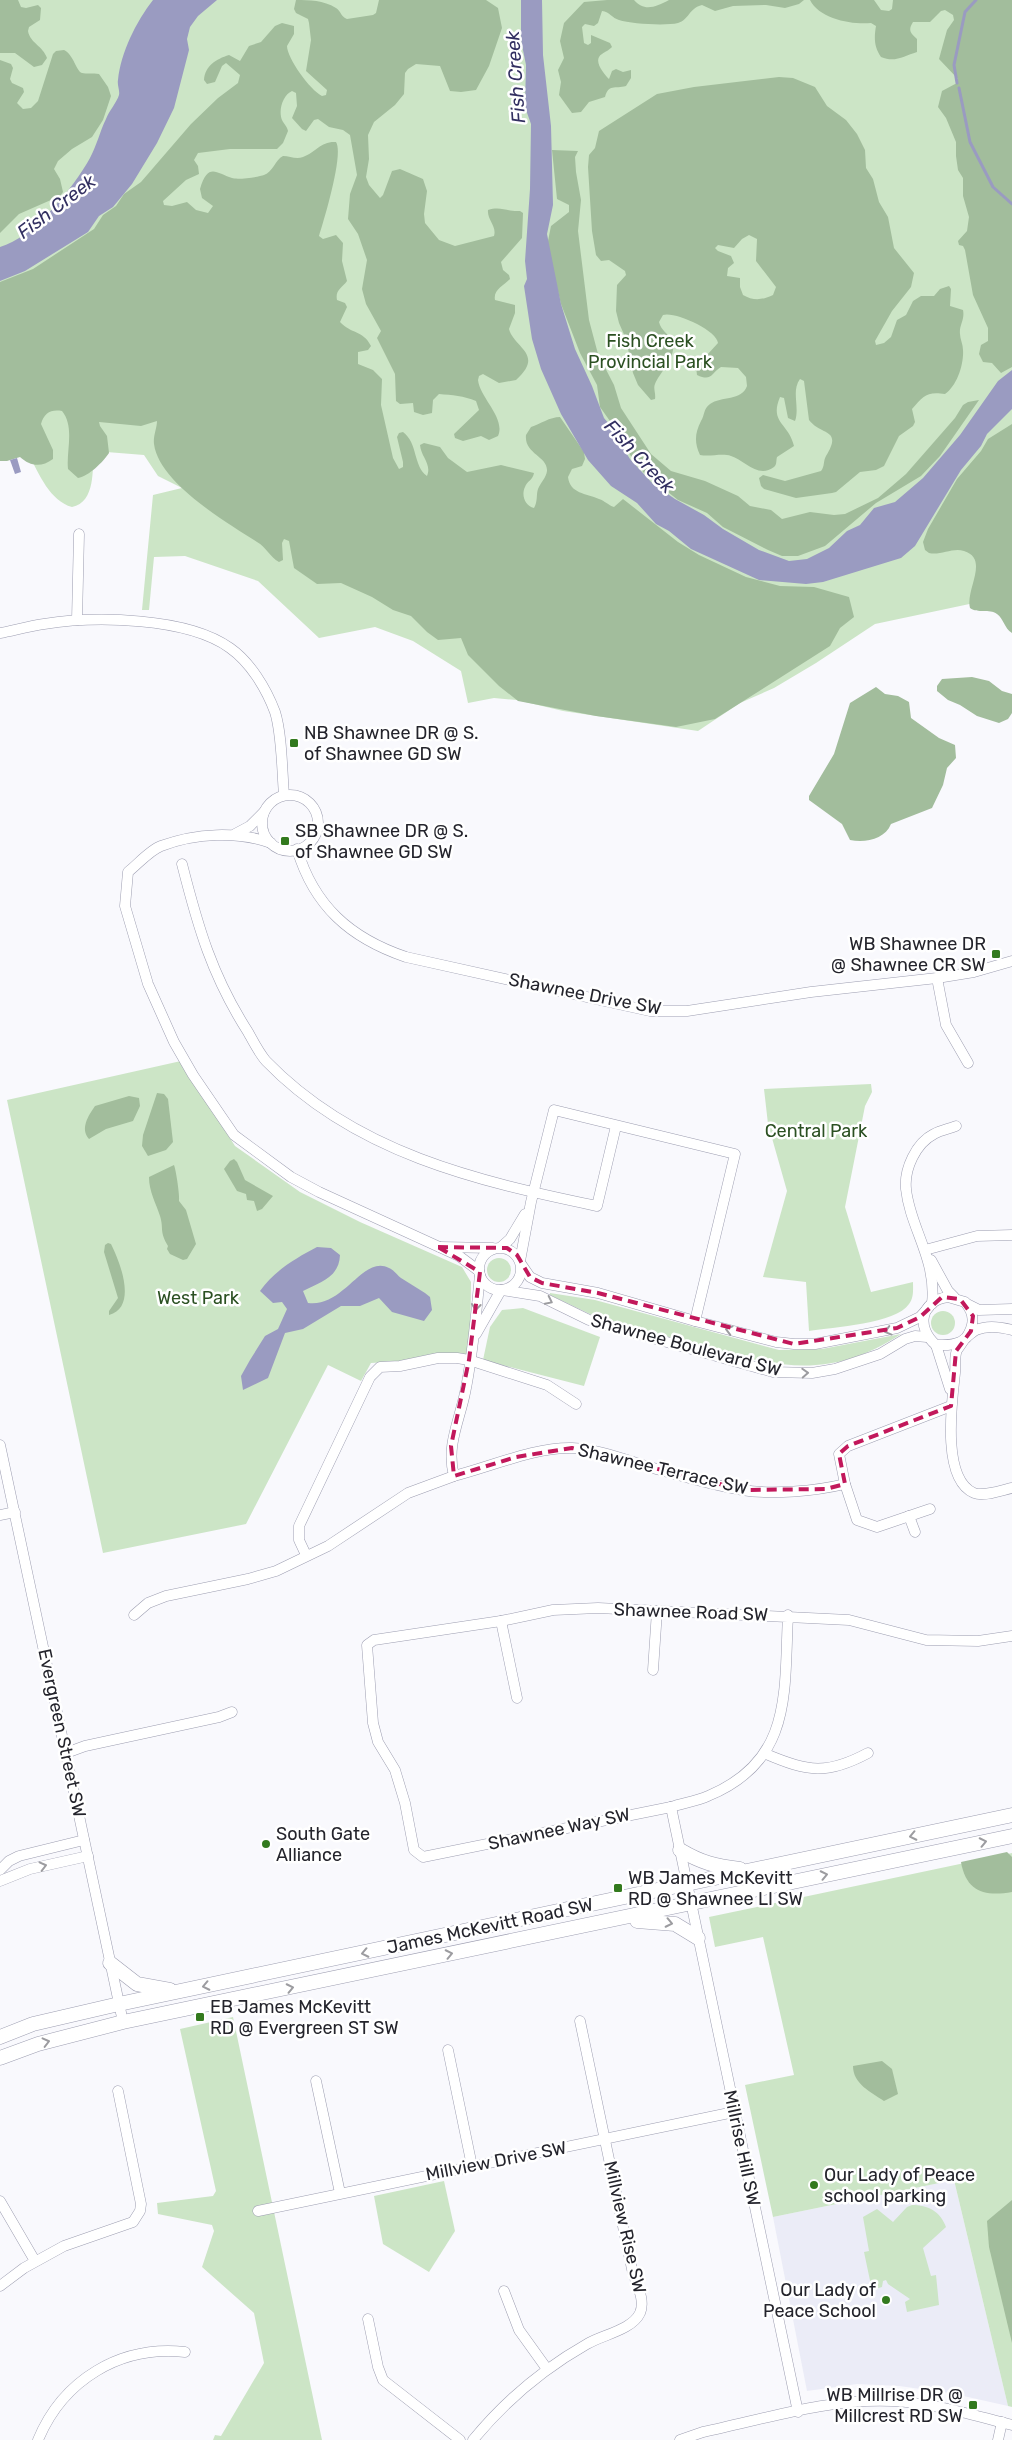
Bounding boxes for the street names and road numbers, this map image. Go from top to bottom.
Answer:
street label: Shawnee Drive SW [507,968,663,1020]
street label: Shawnee Boulevard SW [588,1309,784,1381]
street label: Shawnee Terrace SW [576,1439,750,1499]
street label: Shawnee Road SW [613,1598,769,1626]
street label: Evergreen Street SW [33,1647,91,1819]
street label: Shawnee Way SW [486,1803,632,1855]
street label: James McKevitt Road SW [385,1893,595,1959]
street label: Millrise Hill SW [719,2088,765,2208]
street label: Millview Drive SW [424,2137,568,2185]
street label: Millview Rise SW [599,2159,651,2295]

